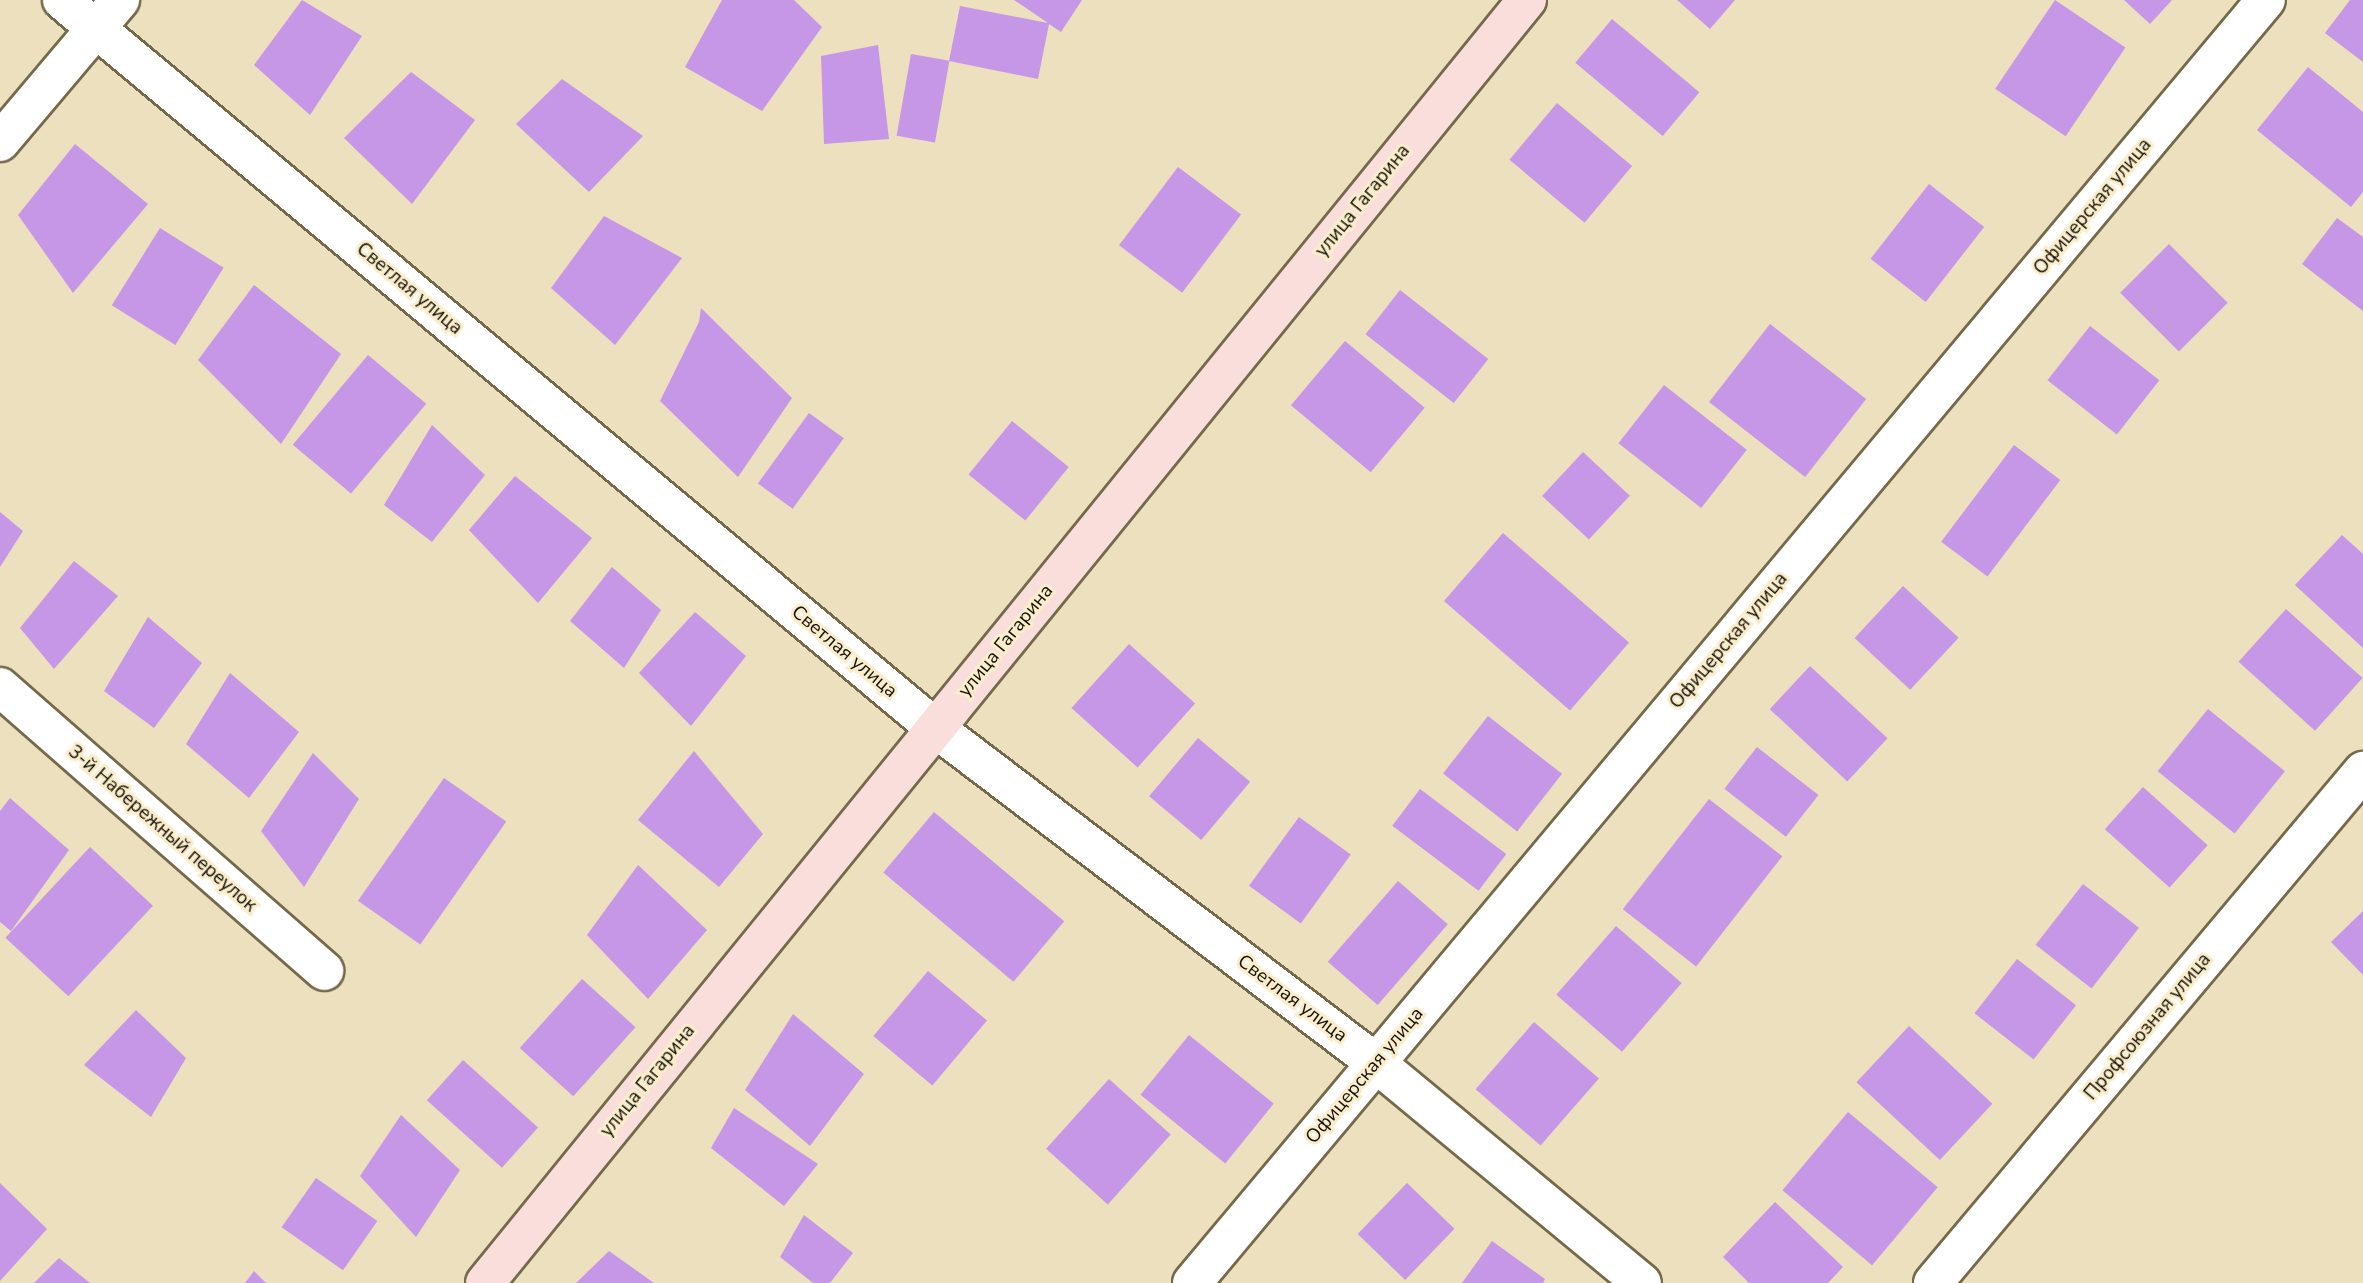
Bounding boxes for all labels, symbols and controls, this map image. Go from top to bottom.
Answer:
street label: Офицерская улица [2029,134,2157,280]
street label: улица Гагарина [1311,140,1415,262]
street label: Светлая улица [351,238,467,340]
street label: Офицерская улица [1665,568,1793,714]
street label: улица Гагарина [954,580,1058,702]
street label: Светлая улица [786,601,902,703]
street label: 3-й Набережный переулок [63,741,261,917]
street label: Профсоюзная улица [2080,949,2216,1105]
street label: Светлая улица [1233,950,1351,1048]
street label: Офицерская улица [1301,1003,1429,1149]
street label: улица Гагарина [596,1020,700,1142]

